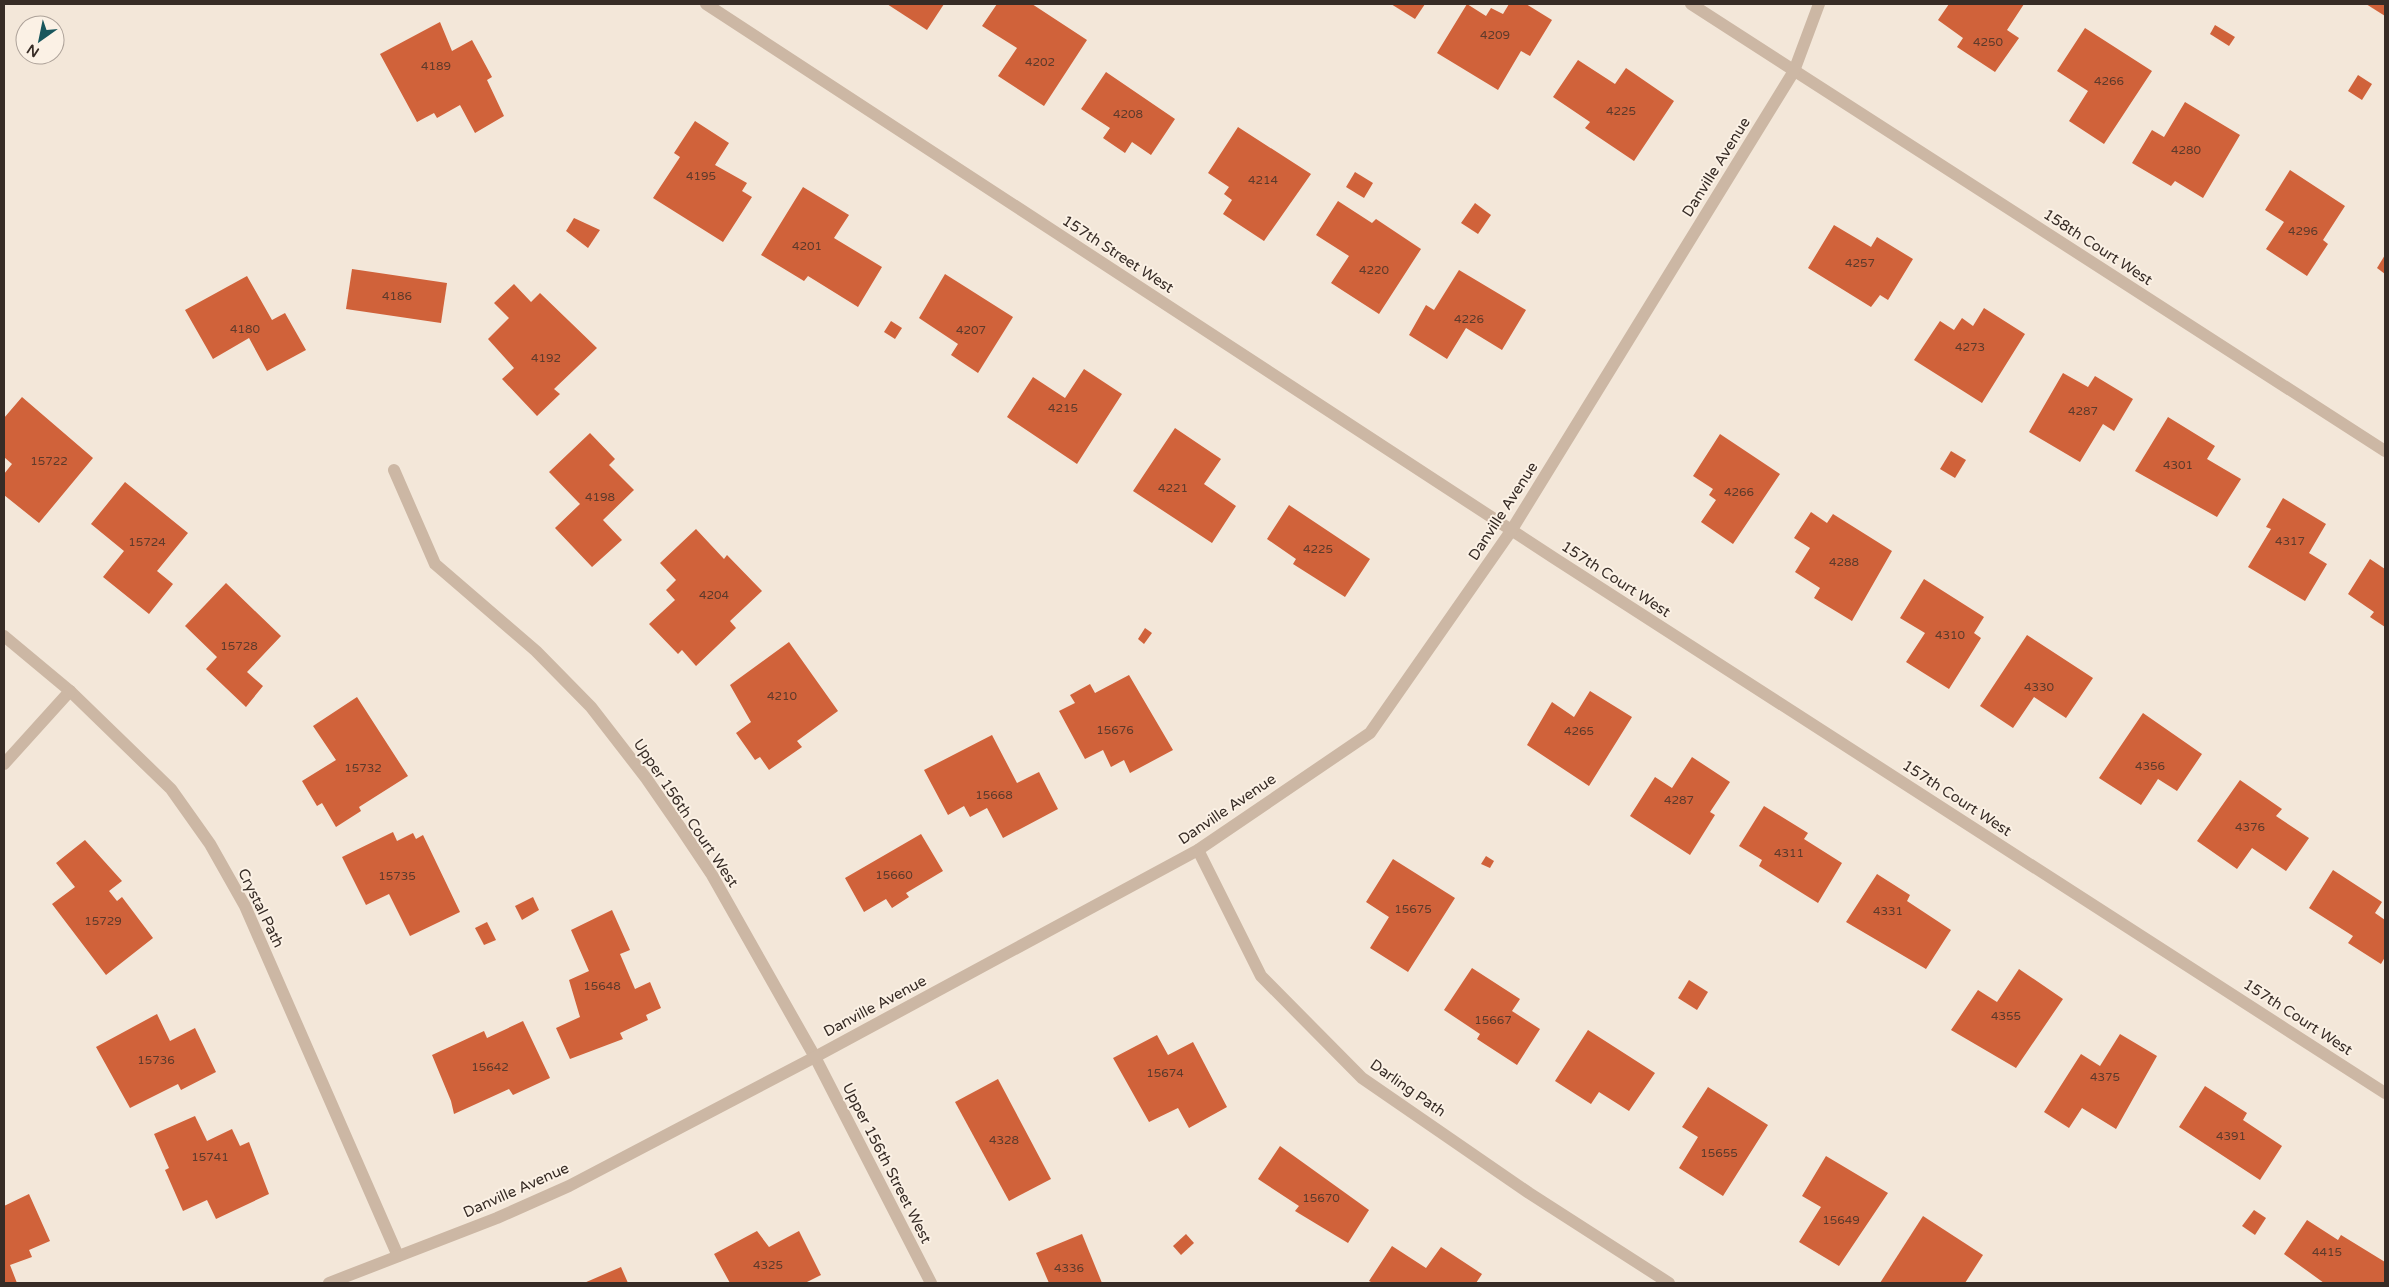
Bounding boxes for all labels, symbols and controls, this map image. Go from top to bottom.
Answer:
north arrow [15,15,65,65]
house number: 4209 [1480,28,1510,42]
house number: 4250 [1973,35,2004,49]
text: N [24,40,43,61]
house number: 4202 [1025,55,1055,69]
house number: 4189 [421,59,451,73]
house number: 4266 [2094,74,2124,88]
house number: 4225 [1606,104,1636,118]
house number: 4208 [1113,107,1143,121]
street label: Danville Avenue [1678,114,1754,220]
house number: 4280 [2171,143,2202,157]
house number: 4195 [686,169,716,183]
house number: 4214 [1248,173,1279,187]
street label: 158th Court West [2040,205,2156,289]
street label: 157th Street West [1059,211,1177,297]
house number: 4296 [2288,224,2318,238]
house number: 4201 [792,239,822,253]
house number: 4257 [1845,256,1875,270]
house number: 4220 [1359,263,1390,277]
house number: 4186 [382,289,412,303]
house number: 4226 [1454,312,1484,326]
house number: 4180 [230,322,261,336]
house number: 4207 [956,323,986,337]
house number: 4273 [1955,340,1985,354]
house number: 4192 [531,351,561,365]
house number: 4215 [1048,401,1078,415]
house number: 4287 [2068,404,2098,418]
house number: 15722 [30,454,68,468]
street label: Danville Avenue [1464,458,1542,564]
house number: 4301 [2163,458,2193,472]
house number: 4221 [1158,481,1188,495]
house number: 4266 [1724,485,1754,499]
house number: 4198 [585,490,615,504]
house number: 4317 [2275,534,2305,548]
house number: 15724 [128,535,166,549]
street label: 157th Court West [1558,537,1674,621]
house number: 4225 [1303,542,1333,556]
house number: 4288 [1829,555,1859,569]
house number: 4204 [699,588,730,602]
house number: 4310 [1935,628,1966,642]
house number: 15728 [220,639,258,653]
house number: 4330 [2024,680,2055,694]
house number: 4210 [767,689,798,703]
house number: 15676 [1096,723,1134,737]
house number: 4265 [1564,724,1594,738]
street label: Upper 156th Court West [630,735,743,891]
street label: 157th Court West [1899,756,2015,840]
house number: 4356 [2135,759,2165,773]
house number: 15732 [344,761,382,775]
street label: Danville Avenue [1175,770,1279,848]
house number: 15668 [975,788,1013,802]
house number: 4287 [1664,793,1694,807]
house number: 4376 [2235,820,2265,834]
house number: 4311 [1774,846,1804,860]
street label: Crystal Path [234,865,288,951]
house number: 15660 [875,868,913,882]
house number: 15735 [378,869,416,883]
house number: 15675 [1394,902,1432,916]
house number: 4331 [1873,904,1903,918]
house number: 15729 [84,914,122,928]
street label: Danville Avenue [821,971,929,1041]
street label: 157th Court West [2240,975,2356,1059]
house number: 15648 [583,979,621,993]
house number: 4355 [1991,1009,2021,1023]
house number: 15667 [1474,1013,1512,1027]
house number: 15736 [137,1053,175,1067]
street label: Darling Path [1367,1055,1449,1121]
house number: 15642 [471,1060,509,1074]
house number: 15674 [1146,1066,1184,1080]
house number: 4375 [2090,1070,2120,1084]
street label: Upper 156th Street West [839,1080,936,1247]
house number: 4391 [2216,1129,2246,1143]
house number: 4328 [989,1133,1019,1147]
house number: 15655 [1700,1146,1738,1160]
house number: 15741 [191,1150,229,1164]
street label: Danville Avenue [460,1159,572,1221]
house number: 15670 [1302,1191,1340,1205]
house number: 15649 [1822,1213,1860,1227]
house number: 4415 [2312,1245,2342,1259]
house number: 4325 [753,1258,783,1272]
house number: 4336 [1054,1261,1084,1275]

